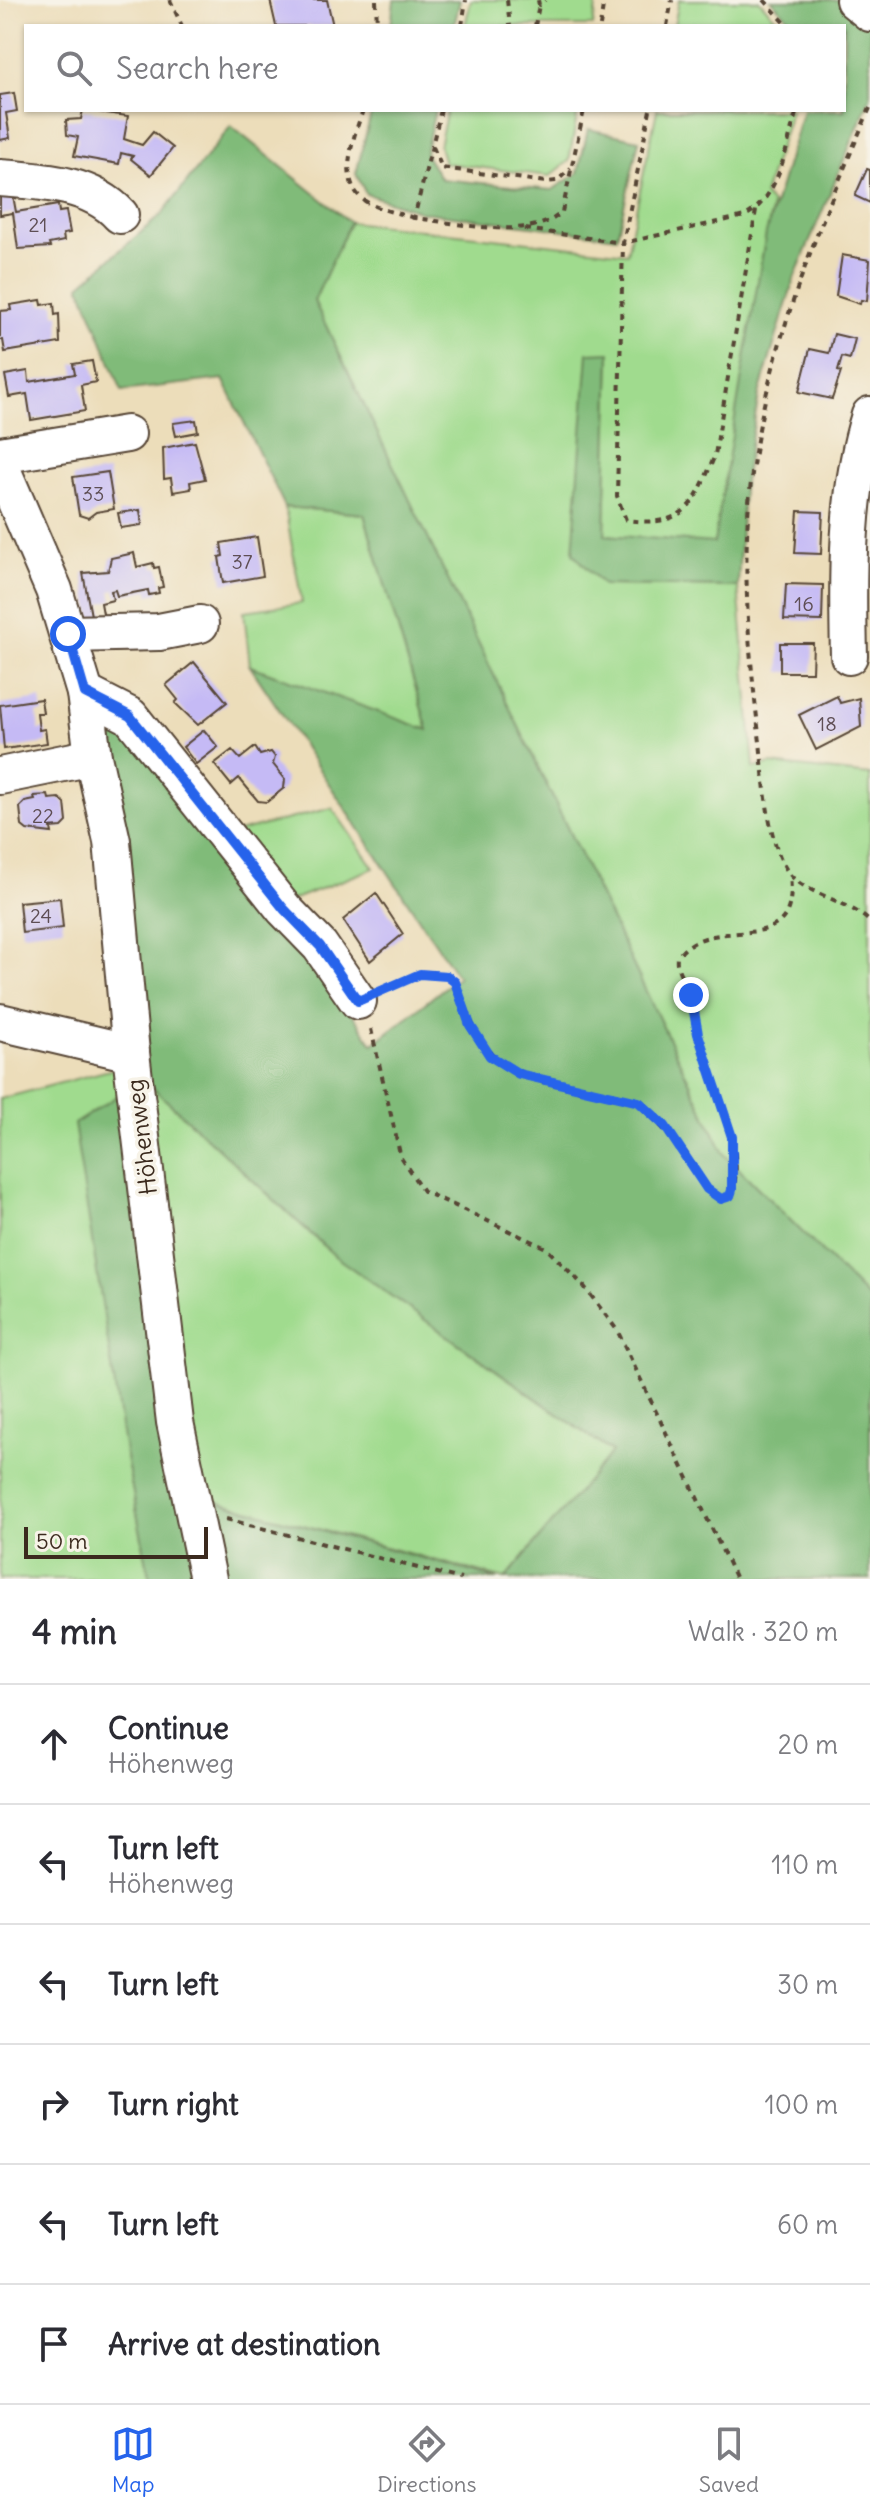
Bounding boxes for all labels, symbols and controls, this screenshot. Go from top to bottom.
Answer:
search box [24,24,846,112]
icon: search [52,46,96,90]
text: Search here [116,49,279,87]
house number: 21 [29,212,47,237]
house number: 33 [82,481,104,506]
house number: 37 [231,549,253,574]
house number: 16 [794,591,814,616]
route start [50,616,86,652]
house number: 18 [817,711,837,736]
house number: 22 [32,803,54,828]
house number: 24 [30,903,52,928]
route end [673,977,709,1013]
street label: Höhenweg [119,1077,163,1197]
scale bar [24,1523,208,1559]
text: 50 m [36,1527,88,1555]
text: 4 min [32,1610,117,1653]
text: Walk · 320 m [688,1615,838,1648]
text: Continue [108,1709,229,1747]
icon: ahead [32,1722,76,1766]
text: 20 m [778,1728,838,1761]
text: Höhenweg [108,1747,234,1780]
text: Turn left [108,1829,219,1867]
icon: left [32,1842,76,1886]
text: 110 m [771,1848,838,1881]
text: Höhenweg [108,1867,234,1900]
icon: left [32,1962,76,2006]
text: Turn left [108,1965,219,2003]
text: 30 m [777,1968,838,2001]
icon: right [32,2082,76,2126]
text: Turn right [108,2085,239,2123]
text: 100 m [764,2088,838,2121]
icon: left [32,2202,76,2246]
text: Turn left [108,2205,219,2243]
text: 60 m [777,2208,838,2241]
icon: arrive [32,2322,76,2366]
text: Arrive at destination [108,2325,380,2363]
tab: Map [111,2422,155,2498]
tab: Directions [377,2422,477,2498]
tab: Saved [699,2422,759,2498]

